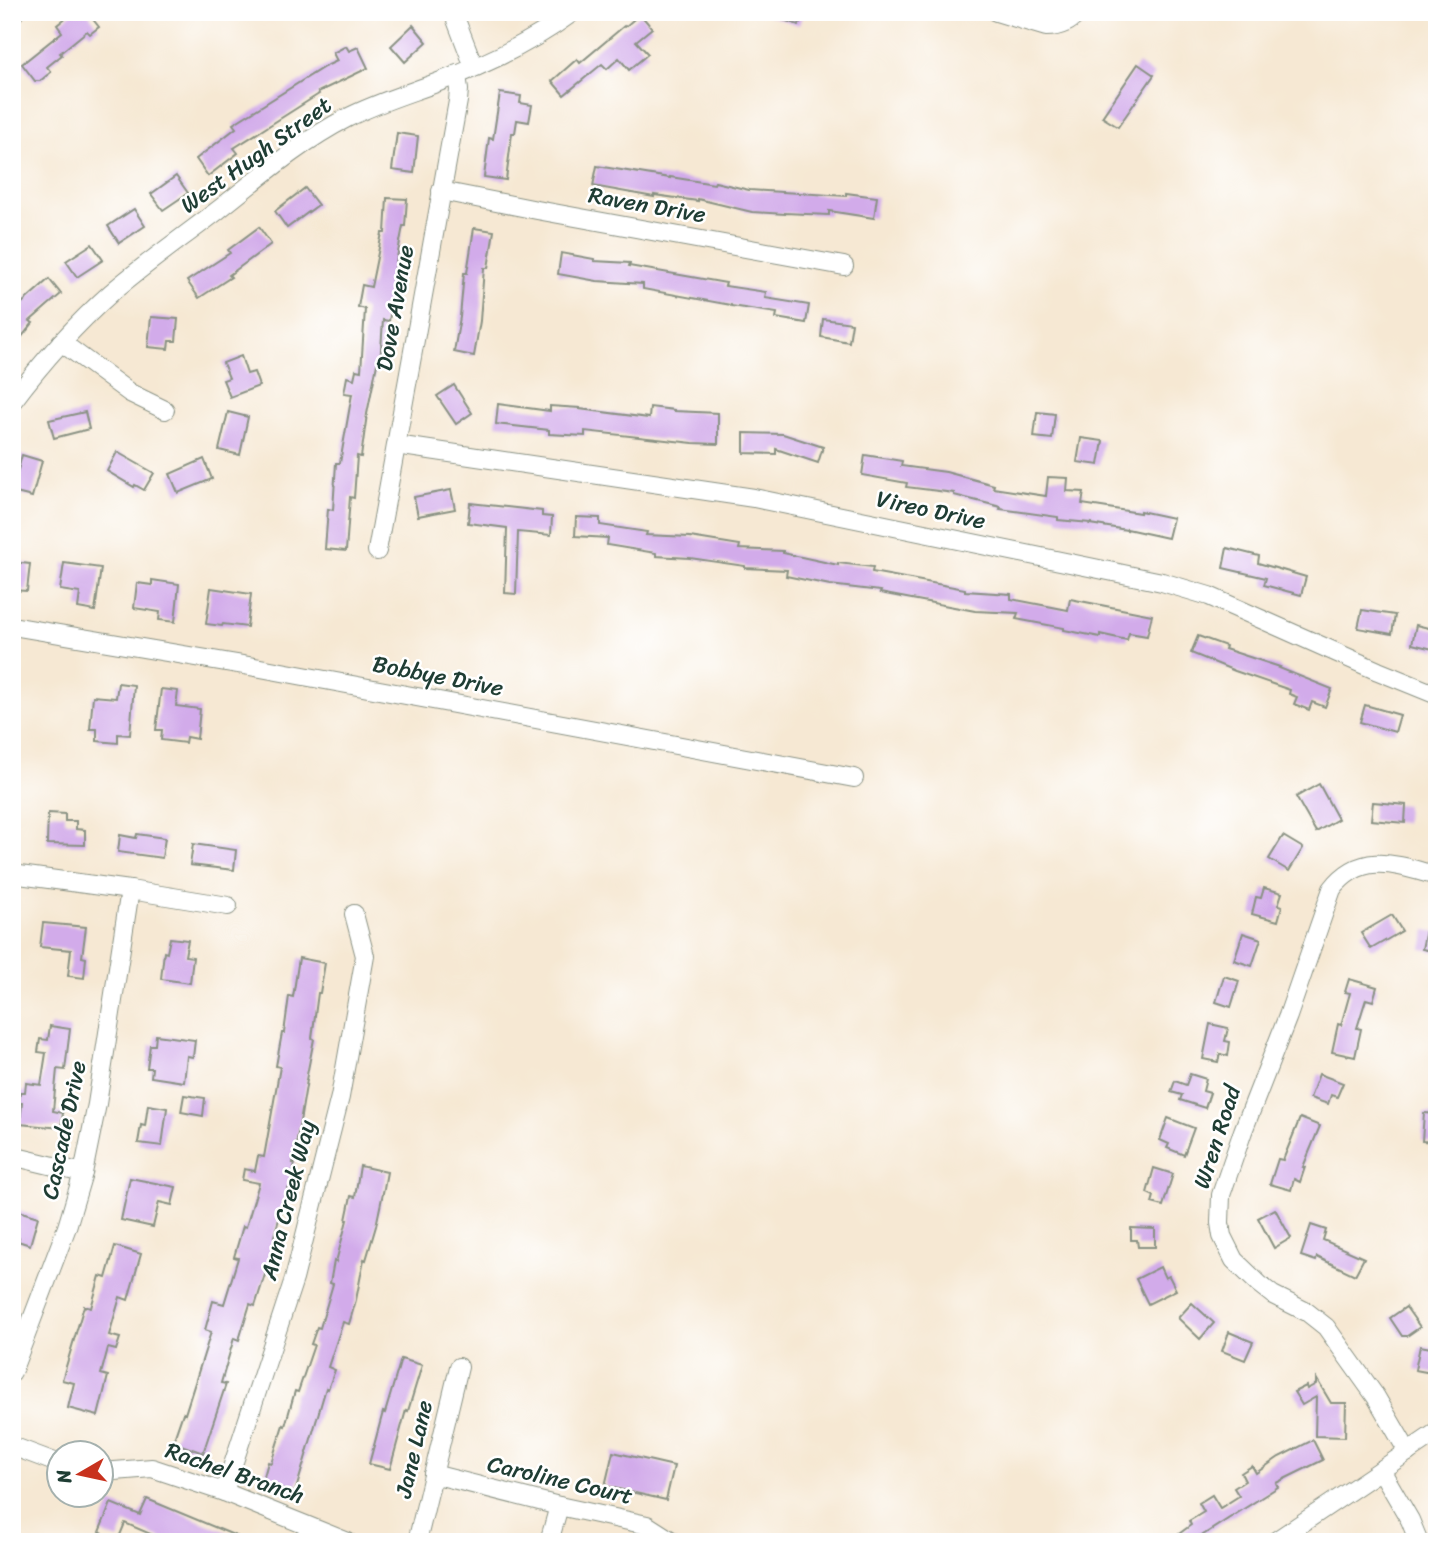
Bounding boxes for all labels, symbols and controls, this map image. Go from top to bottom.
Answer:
street label: West Hugh Street [171,86,341,224]
street label: Raven Drive [585,175,709,236]
street label: Dove Avenue [364,242,426,374]
street label: Vireo Drive [873,478,990,542]
street label: Bobbye Drive [369,643,507,709]
street label: Cascade Drive [29,1057,99,1203]
street label: Wren Road [1181,1078,1254,1194]
street label: Anna Creek Way [248,1116,328,1285]
street label: Jane Lane [383,1396,445,1503]
street label: Rachel Branch [160,1430,310,1516]
north arrow [46,1438,116,1508]
street label: Caroline Court [483,1443,637,1517]
text: N [46,1467,81,1487]

